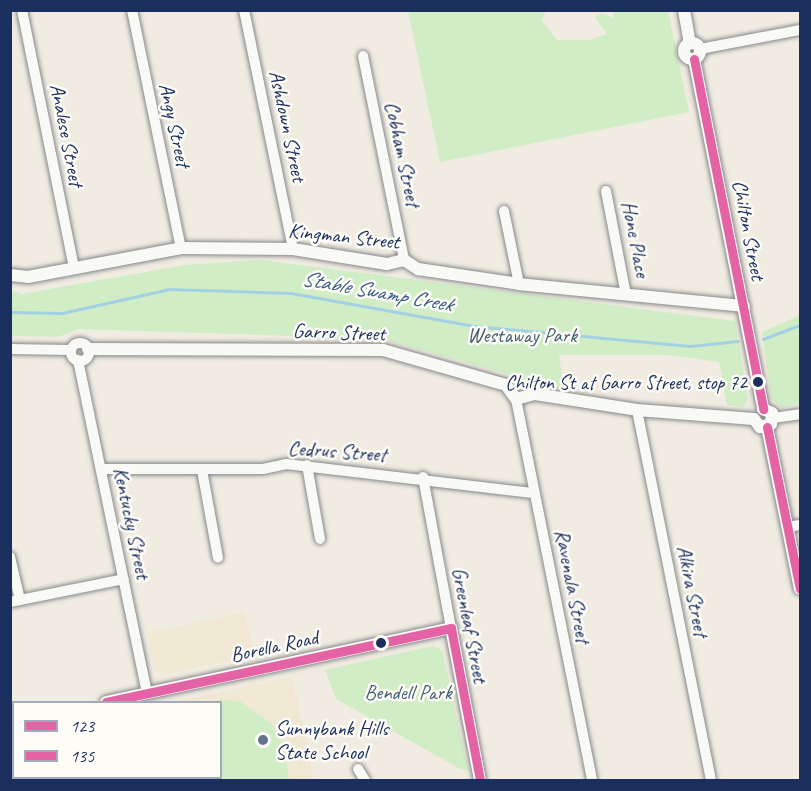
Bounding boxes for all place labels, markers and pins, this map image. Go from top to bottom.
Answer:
place label: Chilton St at Garro Street, stop 72 [504,370,747,394]
marker: Chilton St at Garro Street, stop 72 [752,376,764,388]
unlabelled marker [375,637,387,649]
place label: Sunnybank Hills State School [275,715,389,765]
marker: Sunnybank Hills State School [256,733,270,747]

